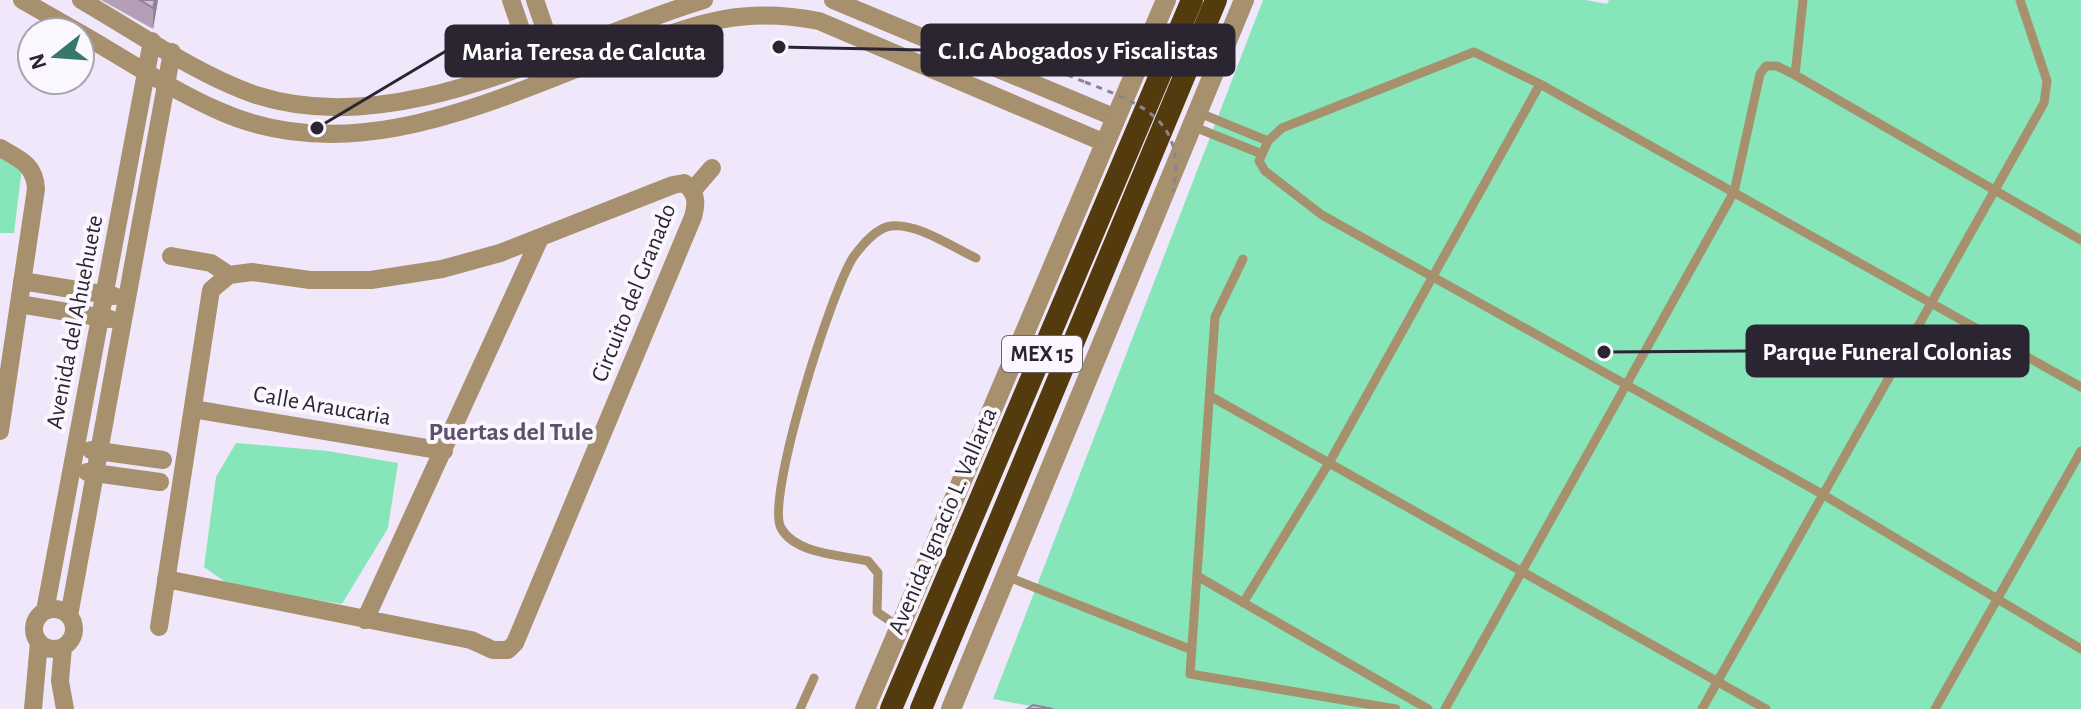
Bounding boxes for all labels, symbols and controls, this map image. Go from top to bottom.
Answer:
north arrow [16,16,96,96]
callout: C.I.G Abogados y Fiscalistas [922,25,1234,75]
callout: Maria Teresa de Calcuta [446,26,722,76]
text: C.I.G Abogados y Fiscalistas [938,38,1218,64]
text: Maria Teresa de Calcuta [462,39,706,65]
text: N [25,51,51,72]
street label: Circuito del Granado [587,201,681,385]
street label: Avenida del Ahuehuete [43,213,107,431]
callout: Parque Funeral Colonias [1747,326,2028,376]
road number: MEX 15 [1002,336,1082,372]
text: Parque Funeral Colonias [1762,339,2012,365]
street label: Calle Araucaria [251,382,393,430]
street label: Avenida Ignacio L. Vallarta [884,404,1002,638]
district label: Puertas del Tule [428,419,594,445]

